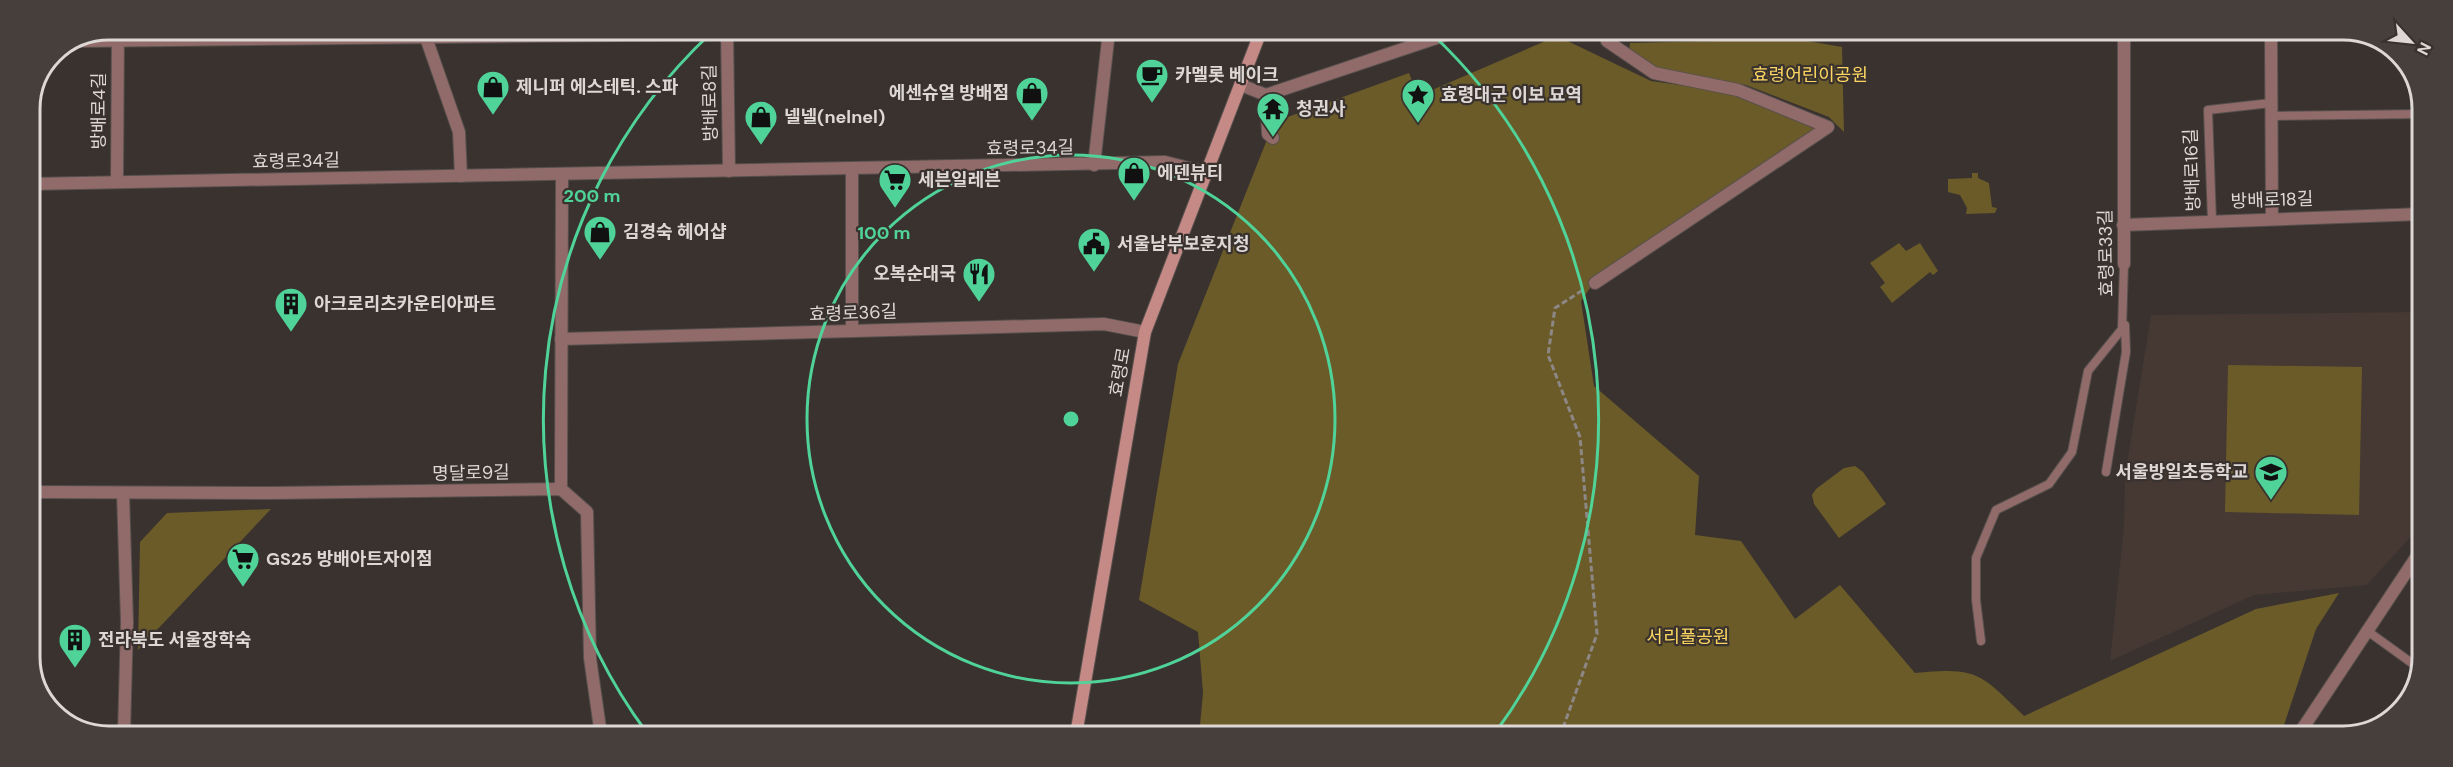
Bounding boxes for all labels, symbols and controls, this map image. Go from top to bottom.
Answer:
north arrow [2381,12,2441,72]
text: N [2412,39,2436,59]
cafe icon: 카멜롯 베이크 [1134,57,1170,104]
place label: 카멜롯 베이크 [1175,63,1279,87]
park label: 효령어린이공원 [1752,63,1868,87]
street label: 방배로8길 [697,64,723,142]
shop icon: 제니퍼 에스테틱. 스파 [475,69,511,116]
street label: 방배로4길 [87,72,111,150]
place label: 제니퍼 에스테틱. 스파 [516,75,678,99]
shop icon: 에센슈얼 방배점 [1014,75,1050,122]
place icon: 효령대군 이보 묘역 [1400,77,1436,124]
place label: 에센슈얼 방배점 [889,81,1009,105]
place label: 효령대군 이보 묘역 [1441,83,1582,107]
temple icon: 청권사 [1255,91,1291,138]
place label: 청권사 [1296,97,1346,121]
shop icon: 넬넬(nelnel) [743,99,779,146]
place label: 넬넬(nelnel) [784,105,885,129]
street label: 방배로16길 [2179,128,2205,212]
street label: 효령로34길 [986,135,1074,161]
street label: 효령로34길 [252,148,340,174]
shop icon: 에덴뷰티 [1116,155,1152,202]
place label: 에덴뷰티 [1157,161,1223,185]
supermarket icon: 세븐일레븐 [877,162,913,209]
place label: 세븐일레븐 [918,168,1001,192]
text: 200 m [564,184,620,208]
street label: 방배로18길 [2230,187,2314,213]
street label: 효령로33길 [2093,209,2119,297]
shop icon: 김경숙 헤어샵 [582,214,618,261]
place label: 김경숙 헤어샵 [623,220,727,244]
text: 100 m [857,221,911,245]
public building icon: 서울남부보훈지청 [1076,226,1112,273]
place label: 서울남부보훈지청 [1117,232,1249,256]
restaurant icon: 오복순대국 [961,256,997,303]
place label: 오복순대국 [873,262,956,286]
building icon: 아크로리츠카운티아파트 [273,286,309,333]
place label: 아크로리츠카운티아파트 [314,292,496,316]
street label: 효령로36길 [809,299,897,327]
street label: 효령로 [1104,345,1136,399]
centre of rings [1061,409,1081,429]
school or university icon: 서울방일초등학교 [2253,454,2289,501]
street label: 명달로9길 [432,460,510,486]
place label: 서울방일초등학교 [2116,460,2248,484]
supermarket icon: GS25 방배아트자이점 [225,541,261,588]
place label: GS25 방배아트자이점 [266,547,433,571]
building icon: 전라북도 서울장학숙 [57,622,93,669]
park label: 서리풀공원 [1647,625,1729,649]
place label: 전라북도 서울장학숙 [98,628,251,652]

